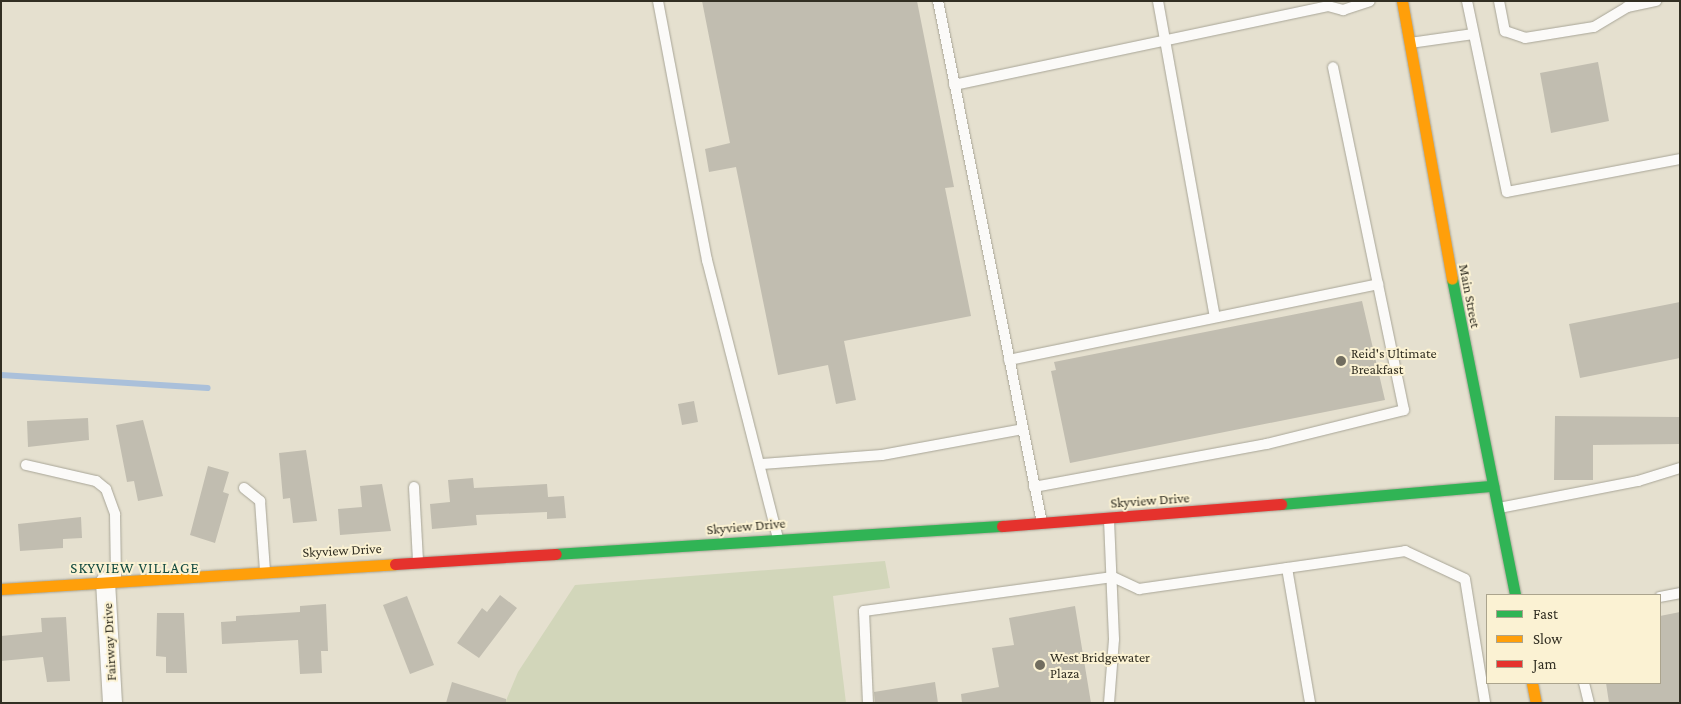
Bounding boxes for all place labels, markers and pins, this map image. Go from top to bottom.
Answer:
place label: Reid's Ultimate Breakfast [1351,345,1437,378]
marker: Reid's Ultimate Breakfast [1335,355,1347,367]
place label: West Bridgewater Plaza [1050,649,1150,682]
marker: West Bridgewater Plaza [1034,659,1046,671]

